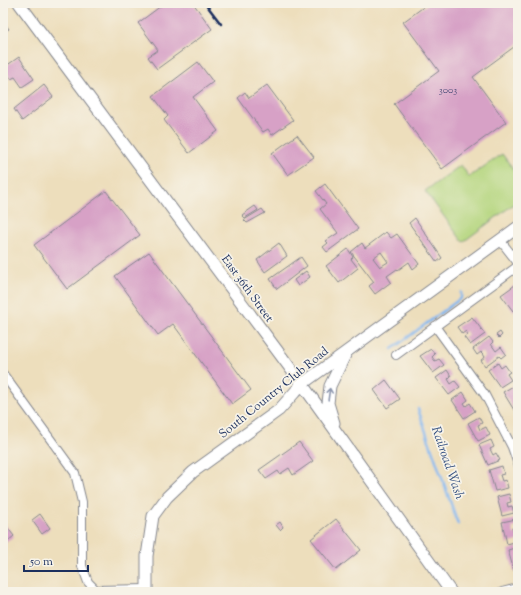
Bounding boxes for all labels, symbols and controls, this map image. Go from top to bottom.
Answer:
house number: 3003 [439,83,457,98]
street label: East 36th Street [216,252,278,326]
street label: South Country Club Road [215,343,333,443]
one-way arrow [325,388,333,401]
water label: Railroad Wash [426,424,468,502]
scale bar [24,547,88,573]
text: 50 m [29,553,53,571]

